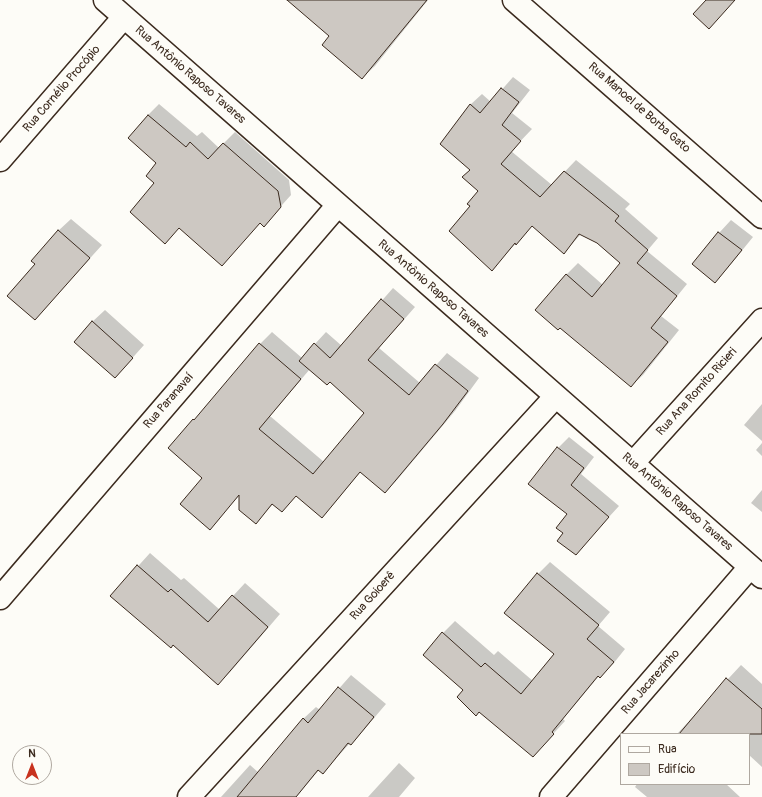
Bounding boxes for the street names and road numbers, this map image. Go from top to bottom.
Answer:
street label: Rua Antônio Raposo Tavares [132,23,248,127]
street label: Rua Cornélio Procópio [20,43,104,135]
street label: Rua Manoel de Borba Gato [585,60,693,156]
street label: Rua Antônio Raposo Tavares [375,237,491,341]
street label: Rua Ana Romito Ricieri [654,345,740,439]
street label: Rua Paranavaí [141,370,197,432]
street label: Rua Antônio Raposo Tavares [619,450,735,554]
street label: Rua Goioerê [347,569,399,623]
street label: Rua Jacarezinho [619,647,683,717]

